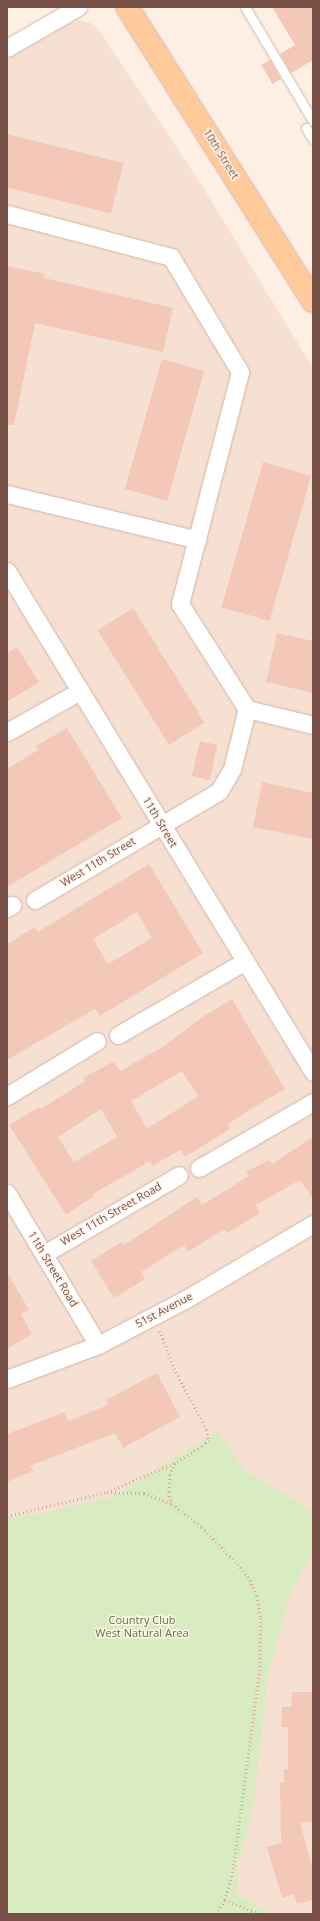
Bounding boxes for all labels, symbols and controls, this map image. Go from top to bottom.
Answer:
street label: 10th Street [200,126,242,182]
street label: 11th Street [140,794,180,850]
street label: West 11th Street [58,834,138,890]
street label: West 11th Street Road [58,1180,164,1248]
street label: 11th Street Road [25,1229,81,1309]
street label: 51st Avenue [133,1289,195,1331]
park label: Country Club West Natural Area [95,1614,189,1640]

